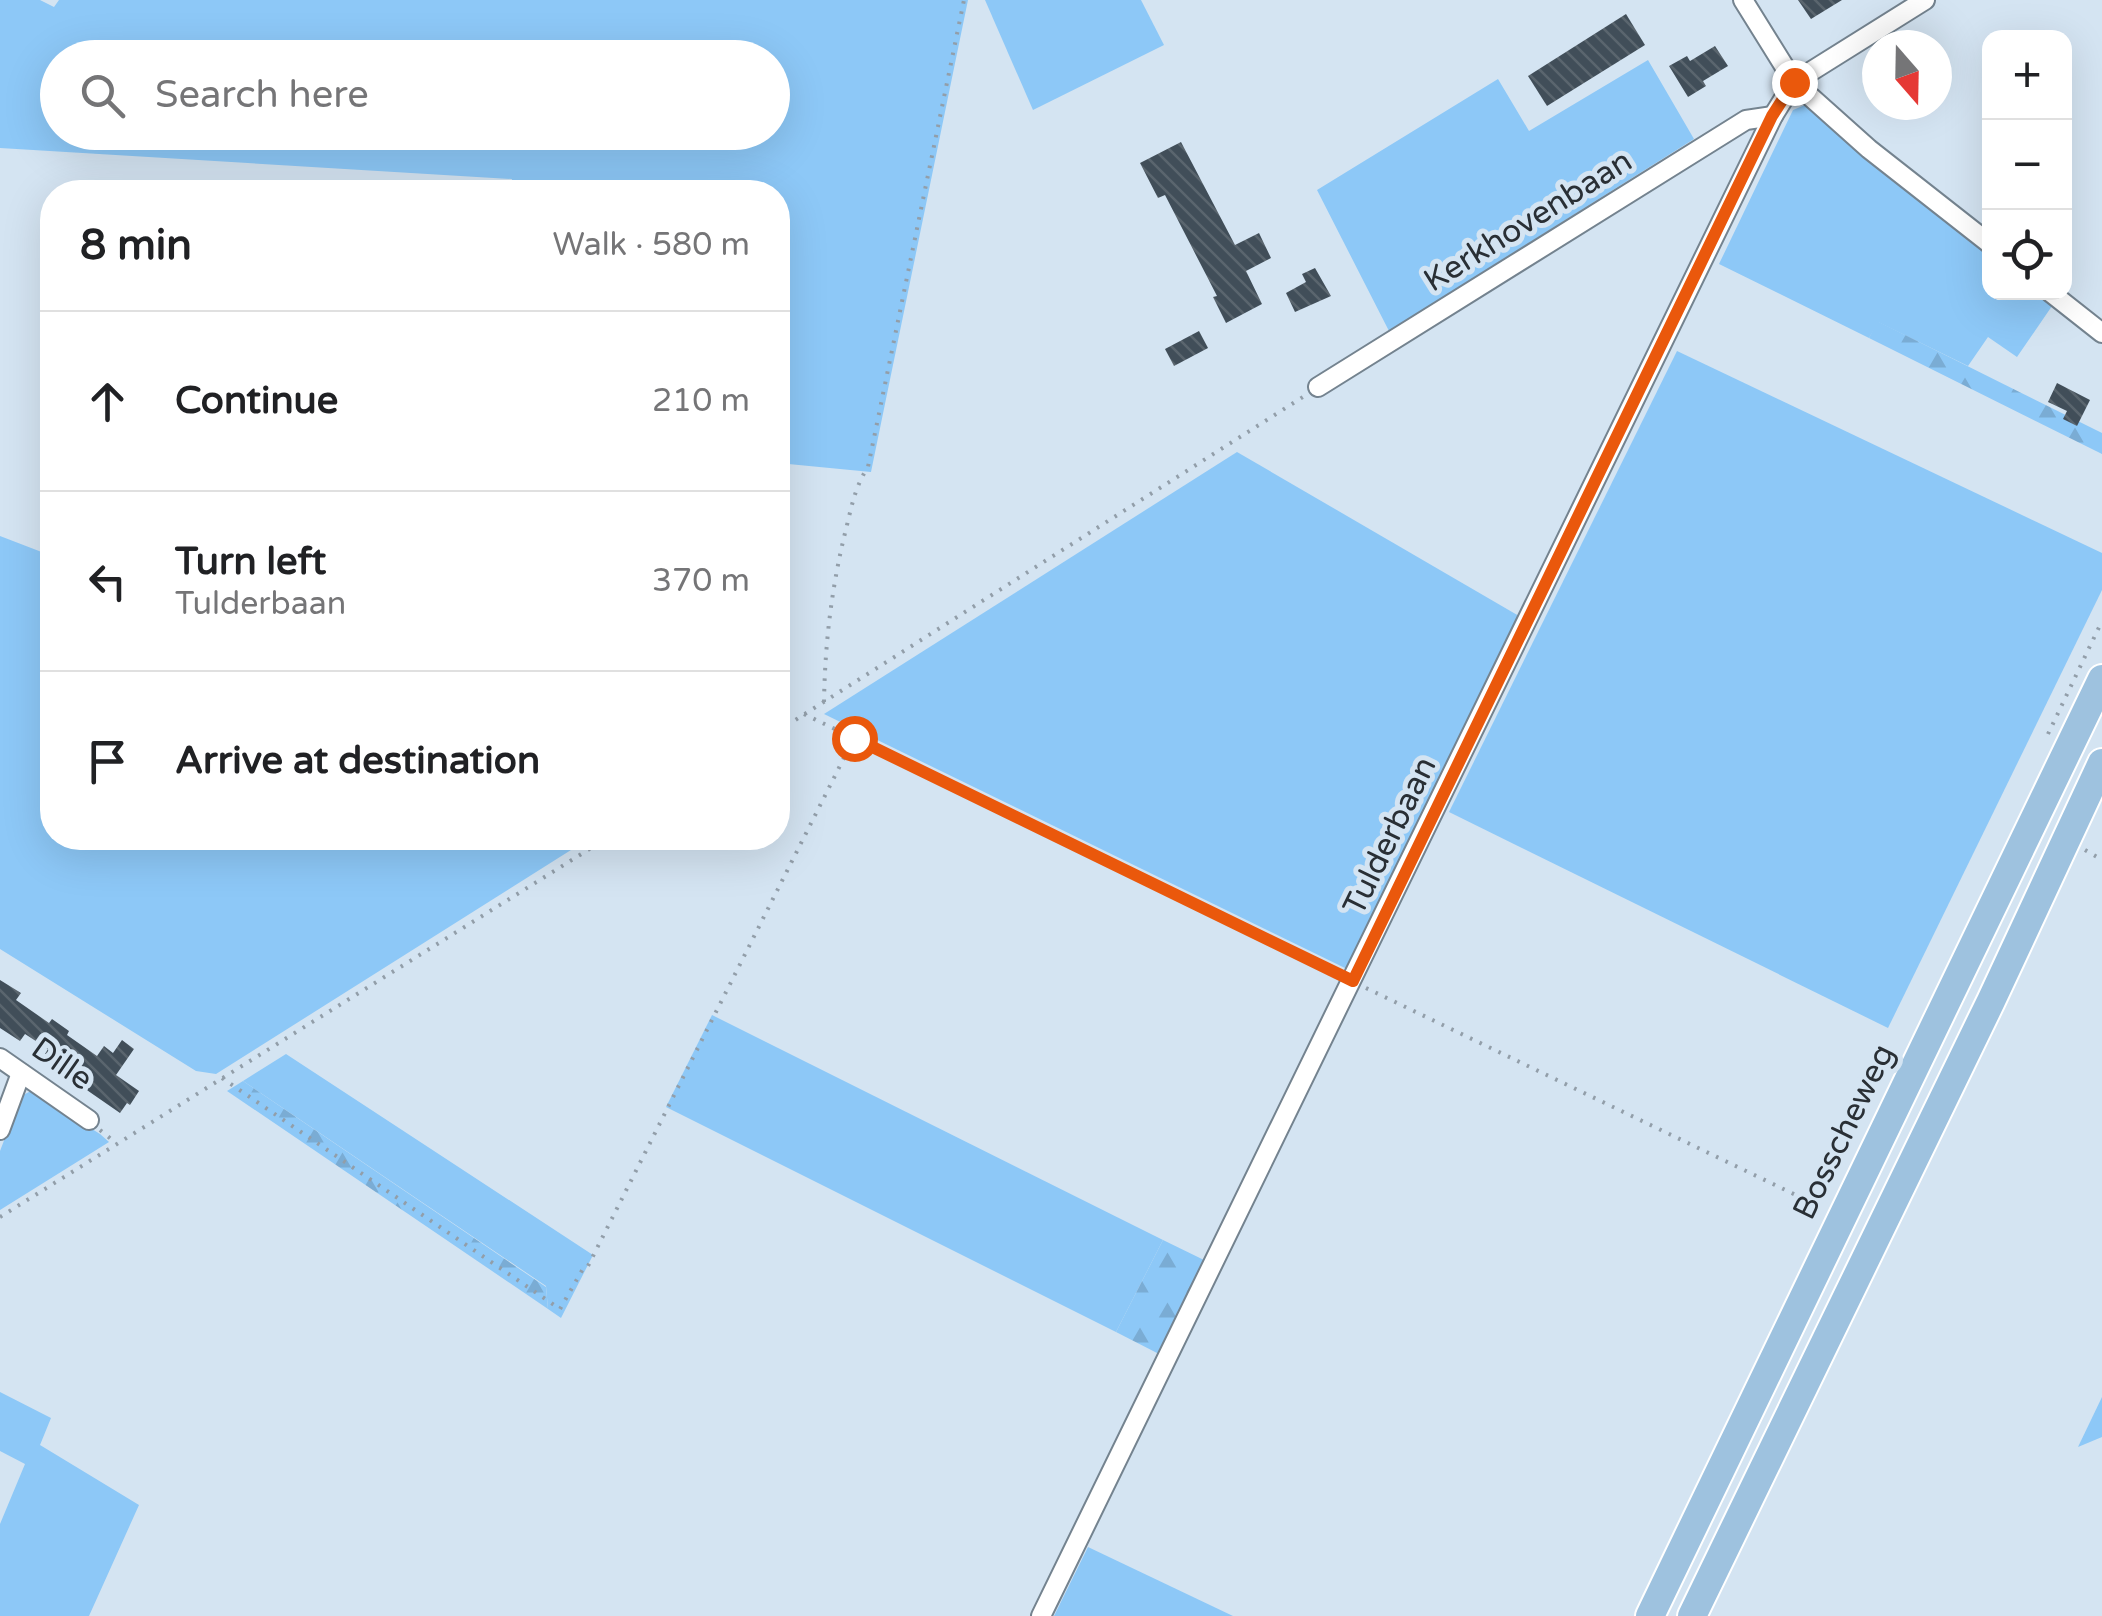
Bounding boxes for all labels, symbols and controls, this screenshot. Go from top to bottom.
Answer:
north arrow [1862,30,1952,120]
map controls [1982,30,2072,300]
button: + [1982,30,2072,120]
search box [40,40,790,150]
route end [1772,60,1818,106]
icon: search [75,68,130,123]
text: Search here [155,72,369,118]
button: − [1982,120,2072,210]
street label: Kerkhovenbaan [1417,142,1639,300]
button: locate [1982,210,2072,300]
text: 8 min [80,220,192,271]
text: Walk · 580 m [553,226,750,264]
icon: ahead [80,374,135,429]
text: Continue [175,378,338,424]
text: 210 m [652,382,750,420]
text: Turn left [175,539,326,585]
icon: left [80,554,135,609]
text: 370 m [652,562,750,600]
text: Tulderbaan [175,585,346,623]
route start [832,716,878,762]
icon: arrive [80,734,135,789]
text: Arrive at destination [175,738,540,784]
street label: Tulderbaan [1335,751,1445,921]
street label: Dille [24,1030,100,1098]
street label: Bosscheweg [1785,1038,1903,1226]

